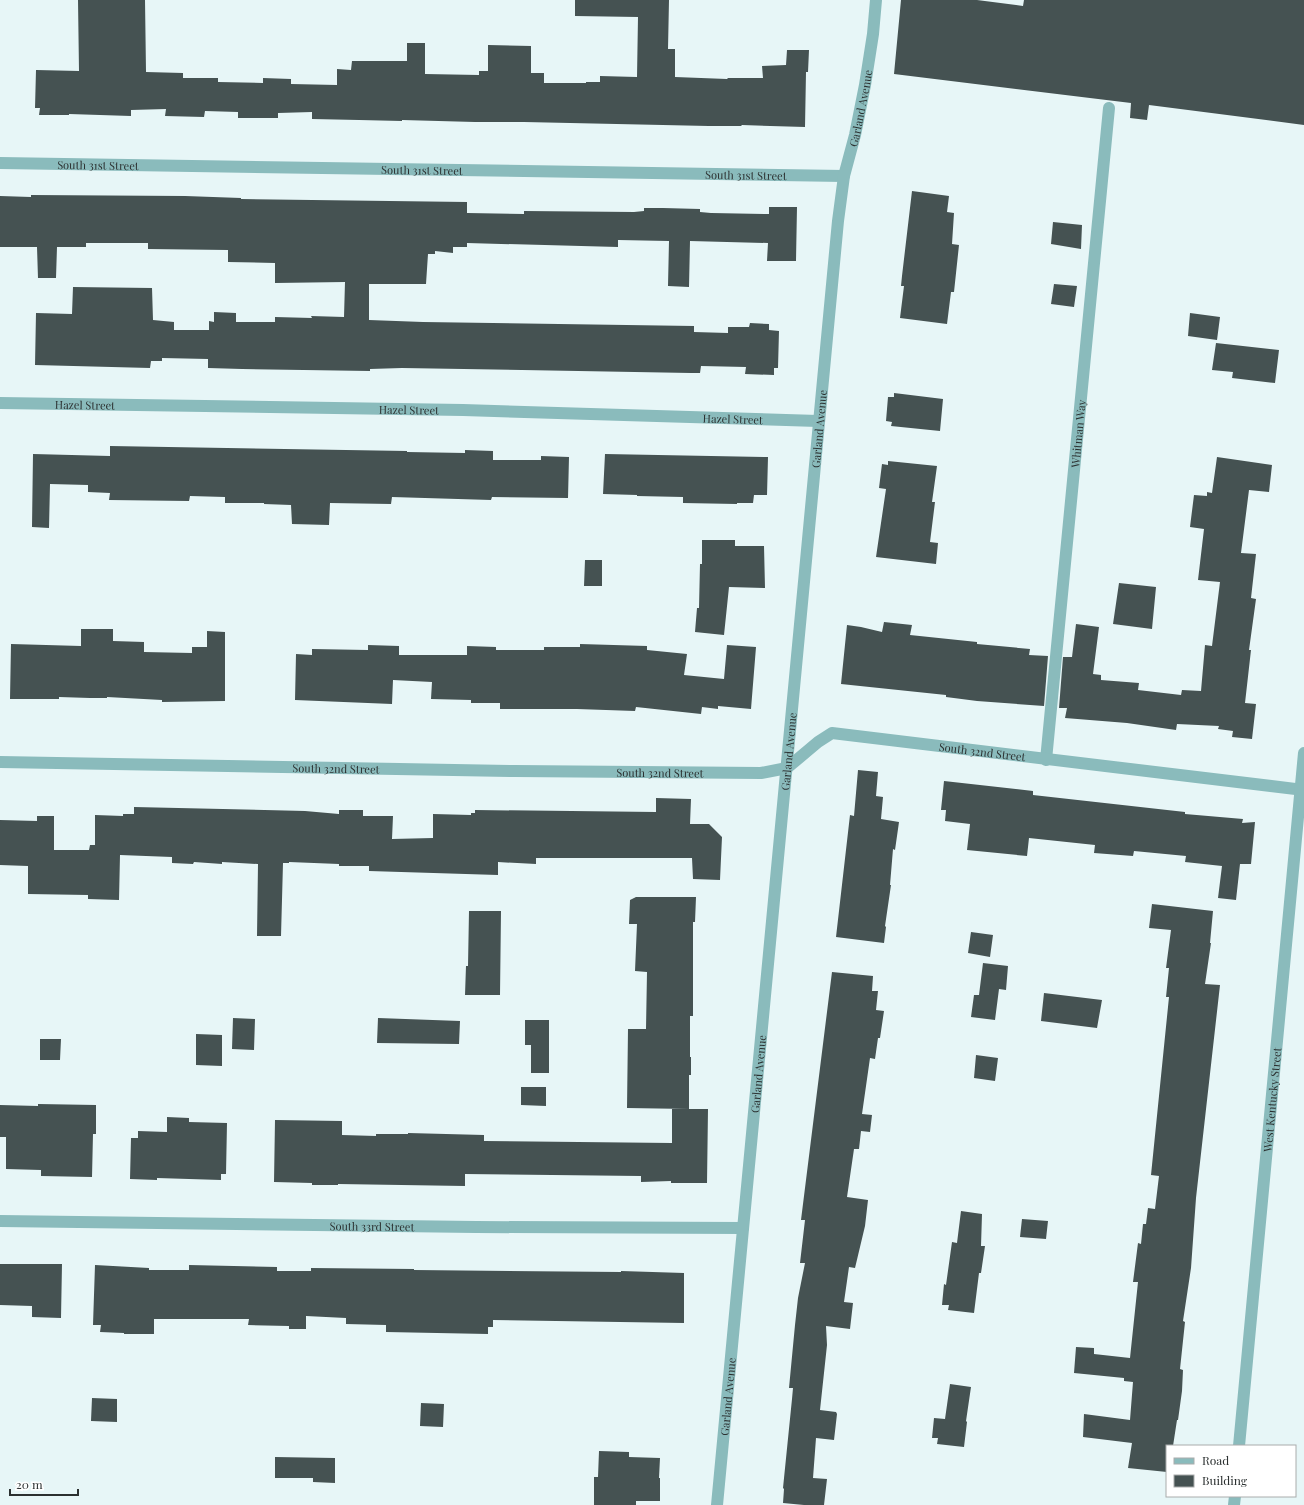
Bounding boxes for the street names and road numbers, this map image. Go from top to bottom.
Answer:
street label: Garland Avenue [845,68,875,148]
street label: South 31st Street [57,156,139,173]
street label: South 31st Street [381,161,463,178]
street label: South 31st Street [705,166,787,183]
street label: Garland Avenue [807,389,830,468]
street label: Hazel Street [55,396,115,412]
street label: Whitman Way [1067,398,1088,469]
street label: Hazel Street [379,401,439,417]
street label: Hazel Street [703,410,763,427]
street label: Garland Avenue [777,711,799,791]
street label: South 32nd Street [938,738,1026,764]
street label: South 32nd Street [292,760,380,776]
street label: South 32nd Street [616,764,704,780]
street label: Garland Avenue [746,1034,769,1114]
street label: West Kentucky Street [1259,1047,1284,1153]
street label: South 33rd Street [329,1218,415,1234]
street label: Garland Avenue [716,1356,738,1436]

